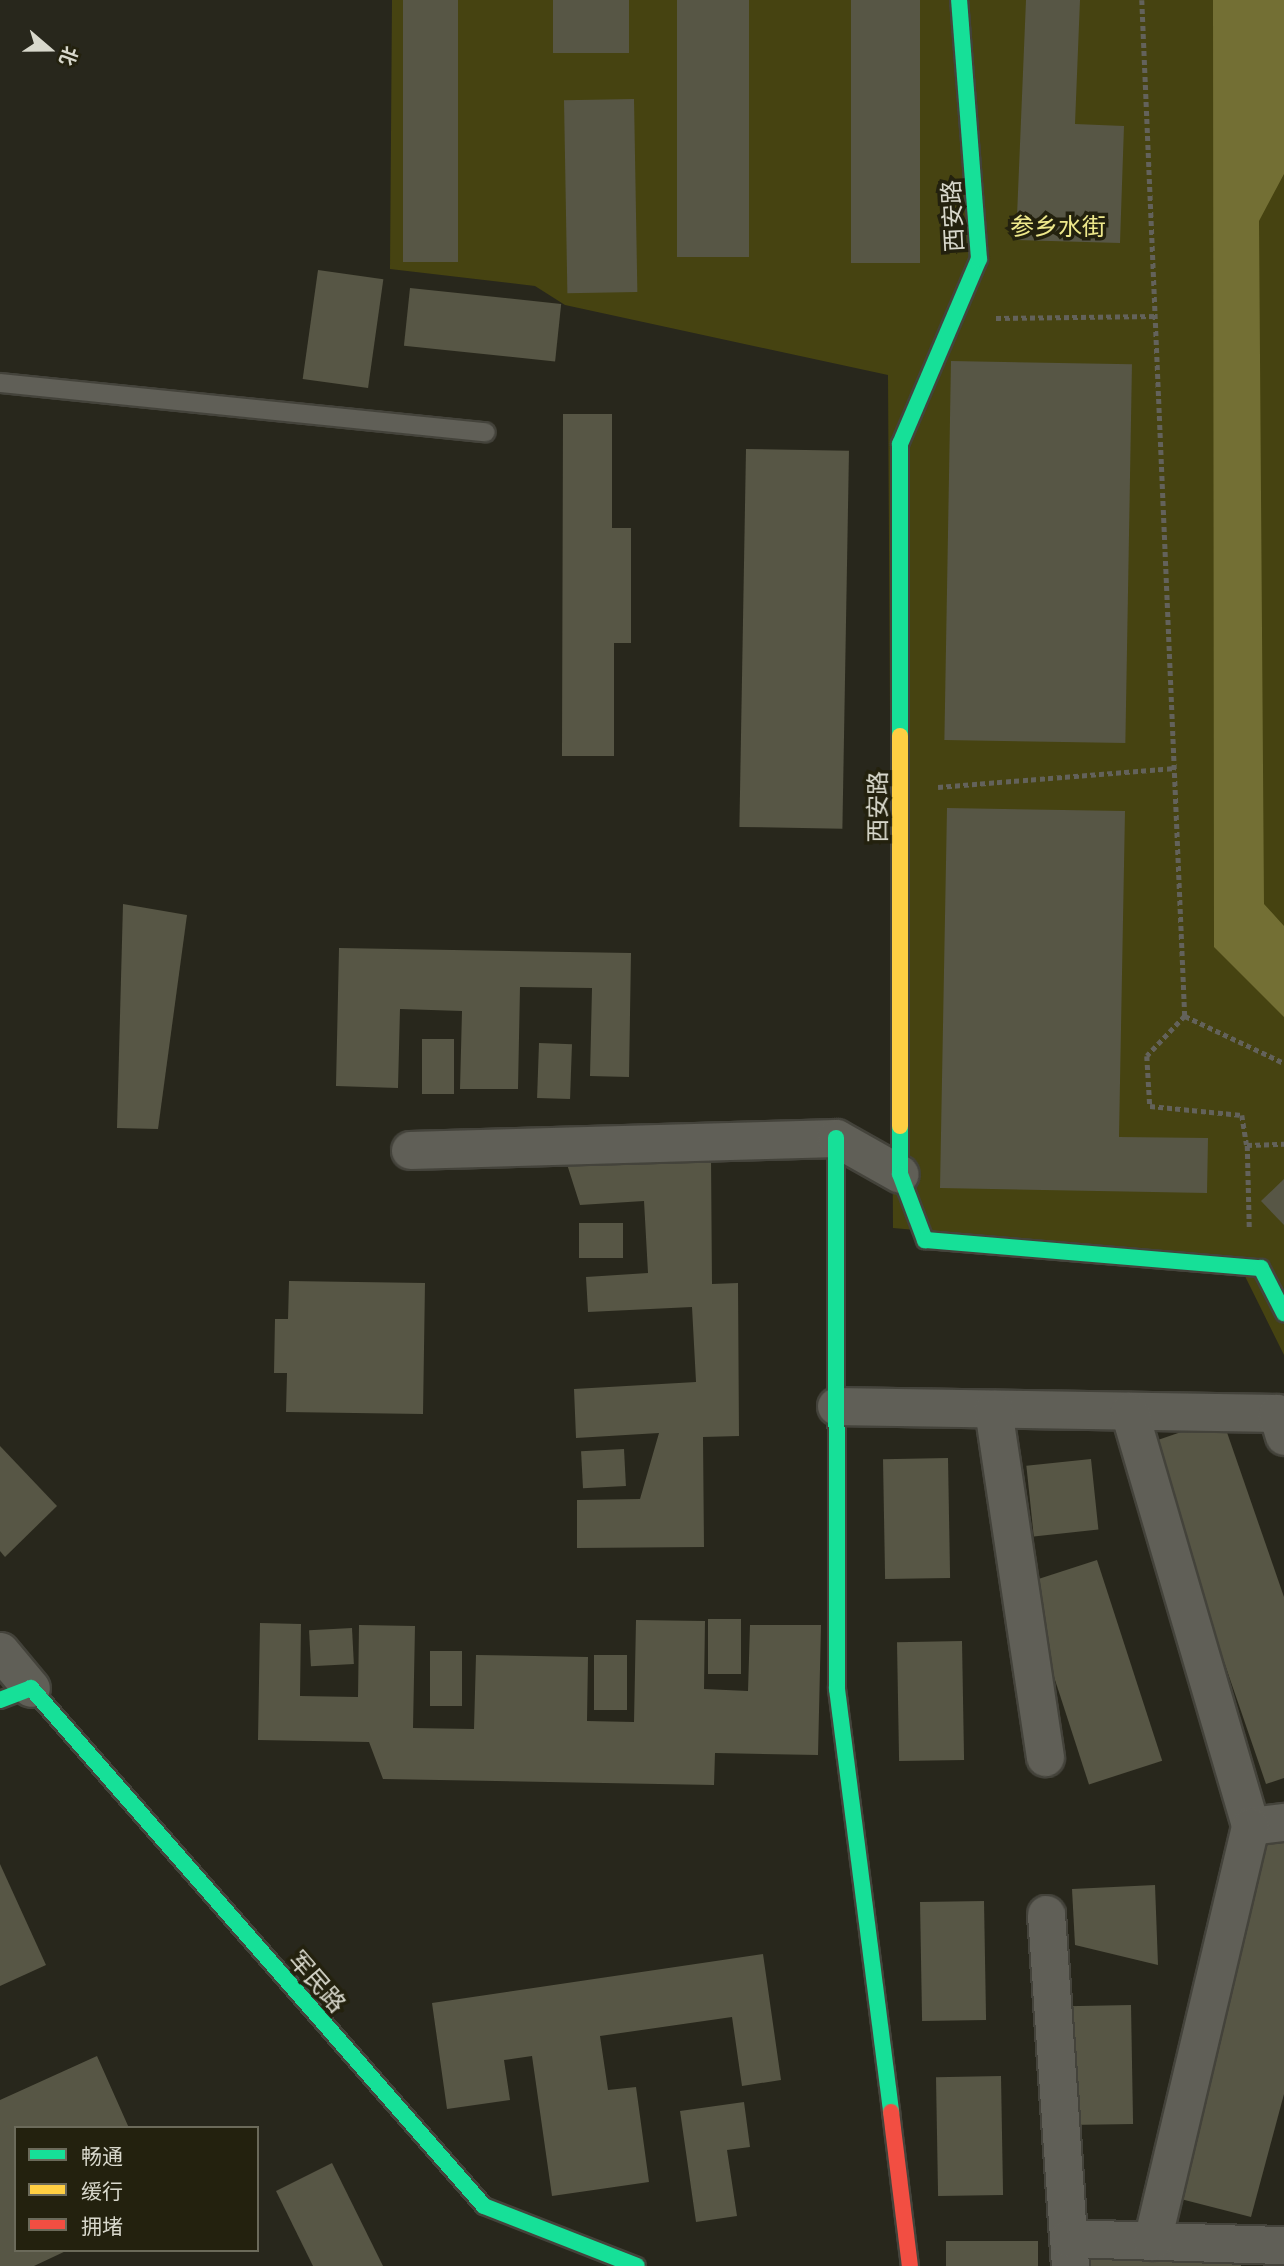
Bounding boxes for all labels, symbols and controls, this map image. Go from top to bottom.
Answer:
north arrow [14,14,84,84]
text: 北 [53,43,84,70]
street label: 西安路 [936,179,968,253]
park label: 参乡水街 [1010,212,1106,240]
street label: 西安路 [863,771,891,843]
street label: 军民路 [284,1944,352,2018]
legend [14,2126,259,2252]
text: 畅通 [81,2142,123,2170]
text: 缓行 [81,2177,123,2205]
text: 拥堵 [81,2212,123,2240]

